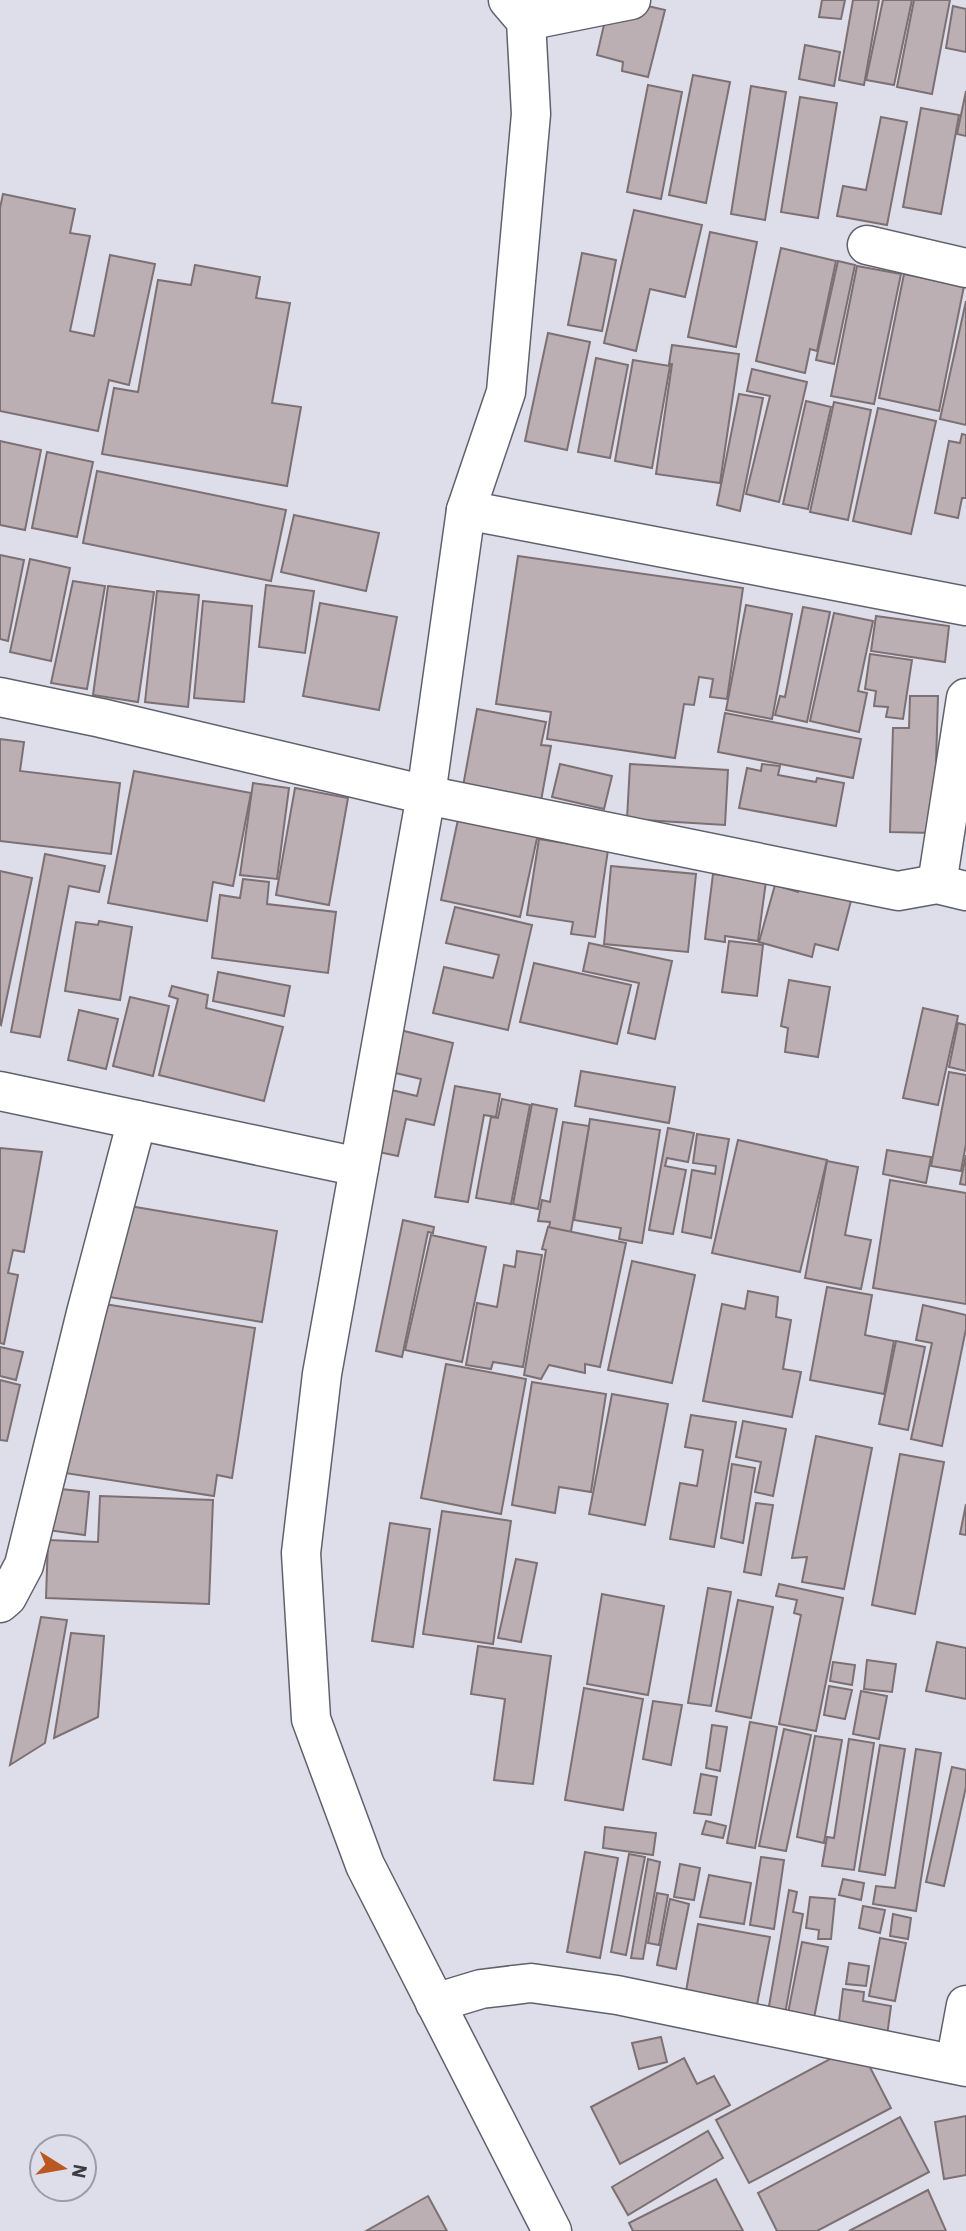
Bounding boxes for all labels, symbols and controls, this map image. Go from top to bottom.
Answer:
north arrow [28,2133,98,2203]
text: N [67,2162,93,2180]

